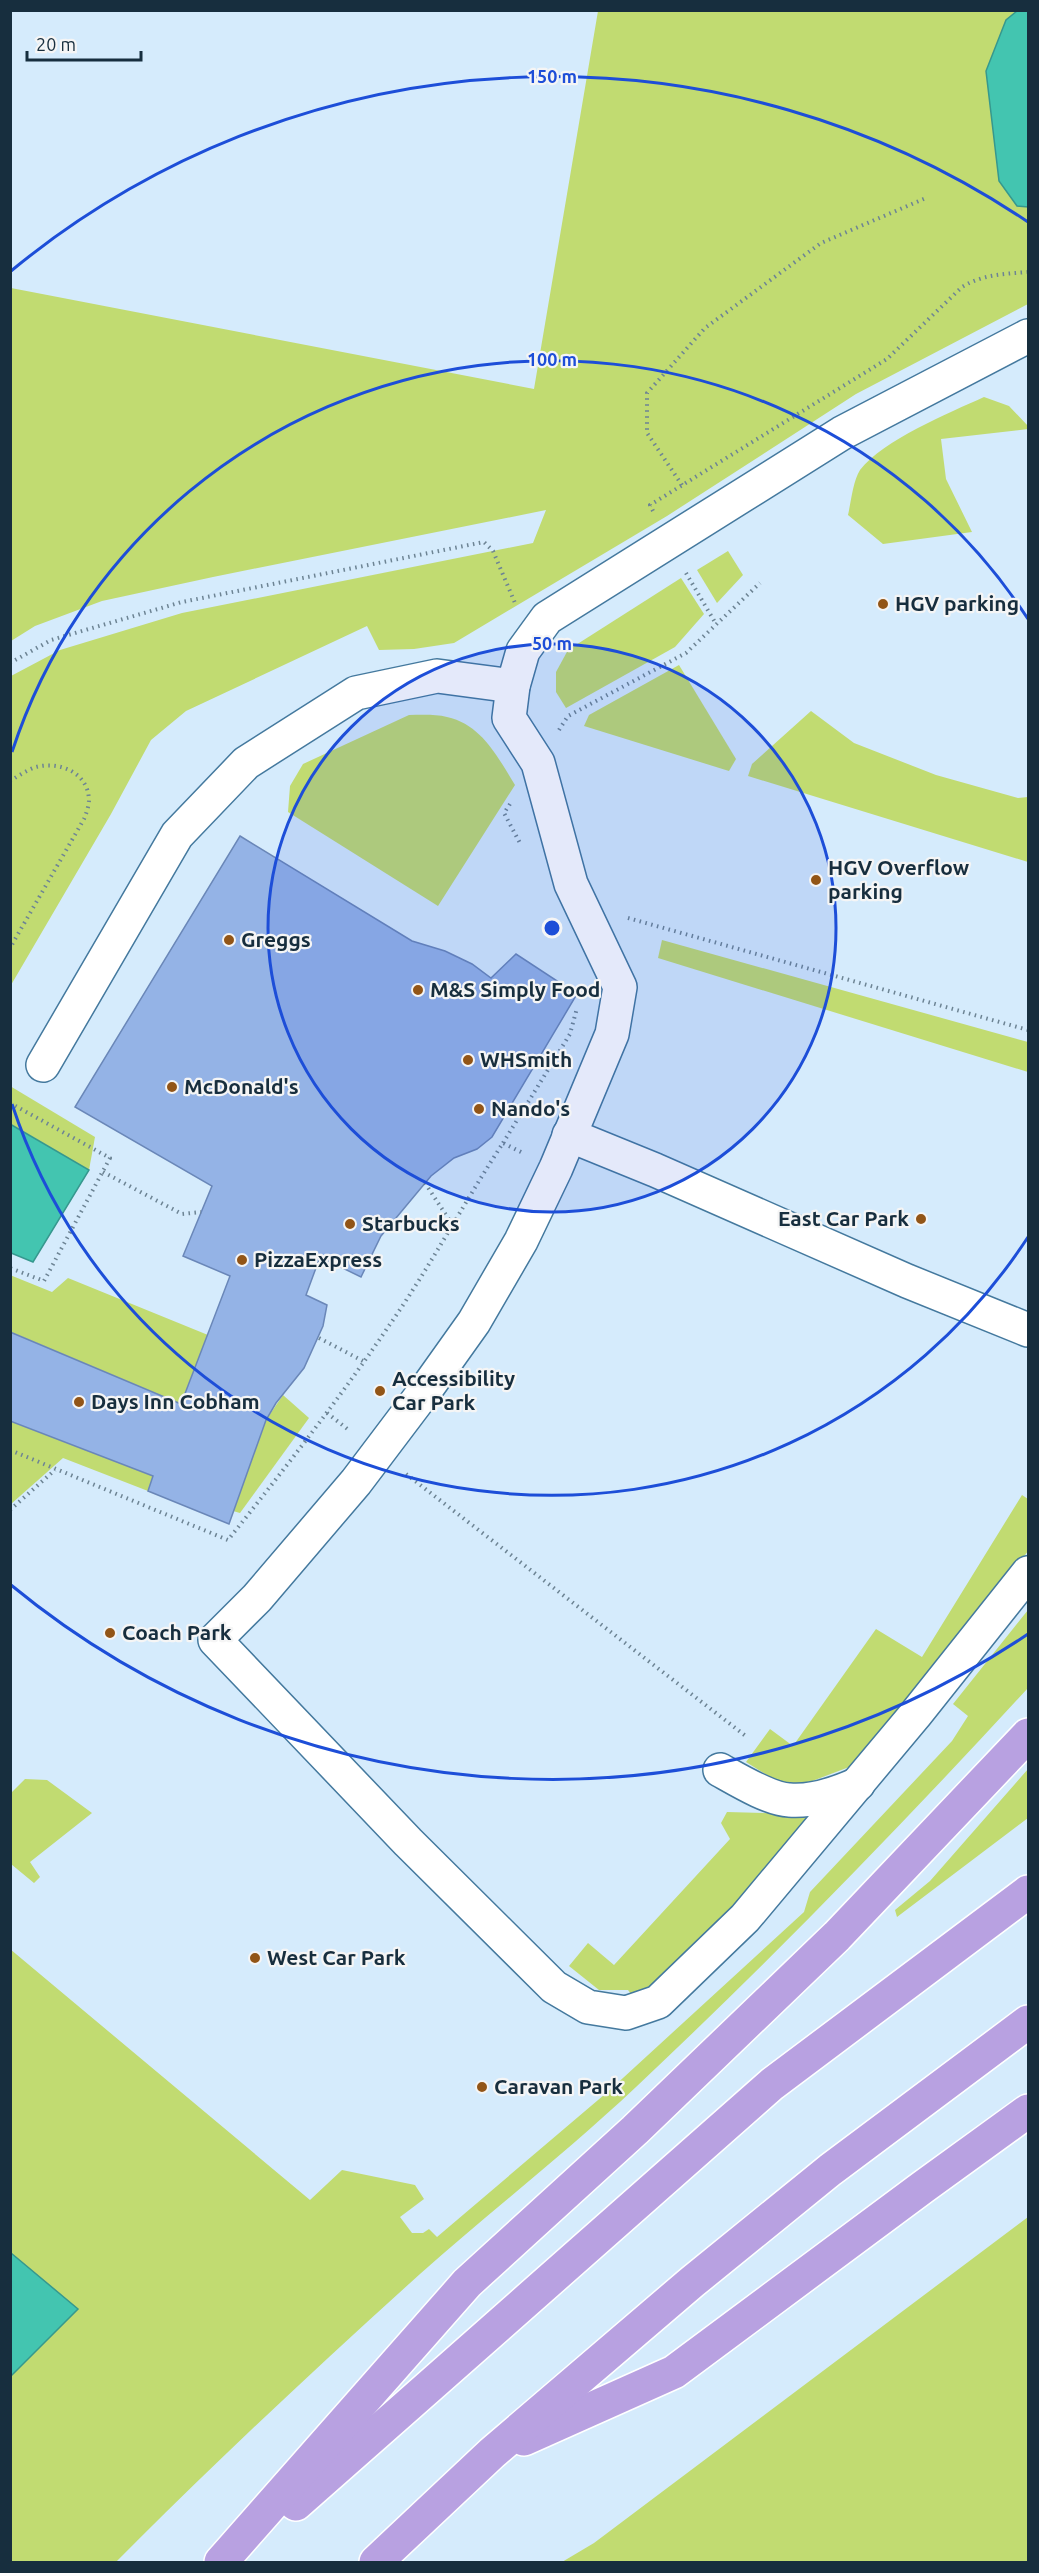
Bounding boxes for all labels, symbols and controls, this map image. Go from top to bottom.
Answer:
scale bar [27,24,141,62]
text: 20 m [36,34,76,54]
text: 150 m [527,66,577,86]
text: 100 m [527,349,577,369]
place label: HGV parking [895,591,1019,615]
marker: HGV parking [876,597,890,611]
text: 50 m [532,633,572,653]
place label: HGV Overflow parking [828,855,970,903]
marker: HGV Overflow parking [809,873,823,887]
centre of rings [542,918,562,938]
place label: Greggs [241,927,311,951]
marker: Greggs [222,933,236,947]
place label: M&S Simply Food [430,977,600,1001]
marker: M&S Simply Food [411,983,425,997]
place label: WHSmith [480,1047,572,1071]
marker: WHSmith [461,1053,475,1067]
place label: McDonald's [184,1074,299,1098]
marker: McDonald's [165,1080,179,1094]
place label: Nando's [491,1096,570,1120]
marker: Nando's [472,1102,486,1116]
place label: East Car Park [778,1206,909,1230]
place label: Starbucks [362,1211,460,1235]
marker: East Car Park [914,1212,928,1226]
marker: Starbucks [343,1217,357,1231]
place label: PizzaExpress [254,1247,382,1271]
marker: PizzaExpress [235,1253,249,1267]
place label: Accessibility Car Park [392,1366,515,1414]
marker: Accessibility Car Park [373,1384,387,1398]
place label: Days Inn Cobham [91,1389,260,1413]
marker: Days Inn Cobham [72,1395,86,1409]
place label: Coach Park [122,1620,232,1644]
marker: Coach Park [103,1626,117,1640]
place label: West Car Park [267,1945,406,1969]
marker: West Car Park [248,1951,262,1965]
place label: Caravan Park [494,2074,623,2098]
marker: Caravan Park [475,2080,489,2094]

